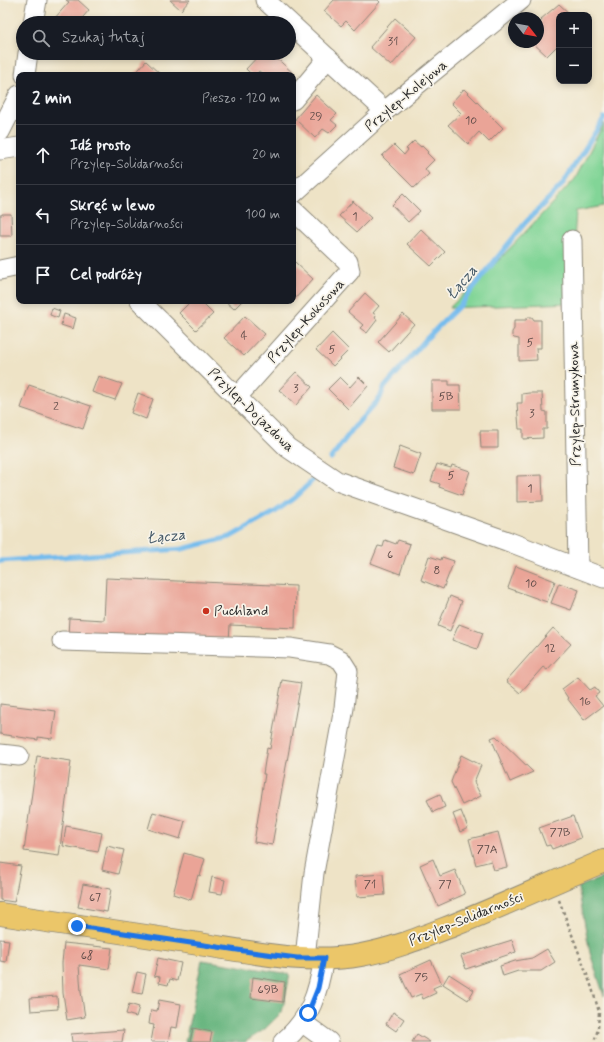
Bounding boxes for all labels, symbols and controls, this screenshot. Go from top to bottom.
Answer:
north arrow [508,12,544,48]
map controls [556,12,592,84]
button: + [556,12,592,48]
search box [16,16,296,60]
icon: search [30,27,52,49]
text: Szukaj tutaj [62,28,145,48]
house number: 31 [388,34,398,50]
button: − [556,48,592,84]
street label: Przylep-Kolejowa [361,56,451,136]
text: 2 min [32,87,72,109]
text: Pieszo · 120 m [202,90,280,107]
house number: 29 [309,109,323,125]
house number: 10 [465,113,477,129]
text: Idź prosto [70,136,131,156]
icon: ahead [32,144,54,166]
text: 20 m [252,146,280,163]
text: Przylep-Solidarności [70,156,183,173]
text: Skręć w lewo [70,196,155,216]
icon: left [32,204,54,226]
text: 100 m [245,206,280,223]
house number: 1 [352,209,358,225]
text: Przylep-Solidarności [70,216,183,233]
water label: Łącza [442,261,482,304]
icon: arrive [32,264,54,286]
text: Cel podróży [70,265,142,285]
street label: Przylep-Kokosowa [264,275,348,367]
house number: 4 [241,328,248,344]
house number: 5 [526,335,534,351]
street label: Przylep-Strumykowa [565,341,585,466]
house number: 5 [328,342,336,358]
street label: Przylep-Dojazdowa [204,364,298,456]
house number: 3 [293,381,299,397]
house number: 5B [439,389,454,405]
house number: 2 [53,399,59,415]
house number: 3 [529,406,535,422]
house number: 5 [447,468,455,484]
house number: 1 [527,481,533,497]
water label: Łącza [145,525,187,549]
house number: 6 [387,547,393,563]
house number: 8 [434,563,440,579]
house number: 10 [525,576,537,592]
place label: Puchland [214,602,268,620]
marker: Puchland [201,606,211,616]
house number: 12 [544,641,556,657]
house number: 16 [579,694,591,710]
house number: 77B [550,825,571,841]
house number: 77A [476,842,498,858]
house number: 71 [364,877,376,893]
house number: 77 [438,877,452,893]
street label: Przylep-Solidarności [406,888,526,950]
house number: 67 [89,890,101,906]
route end [68,917,86,935]
house number: 68 [81,948,93,964]
house number: 75 [414,970,428,986]
house number: 69B [258,982,279,998]
route start [299,1004,317,1022]

